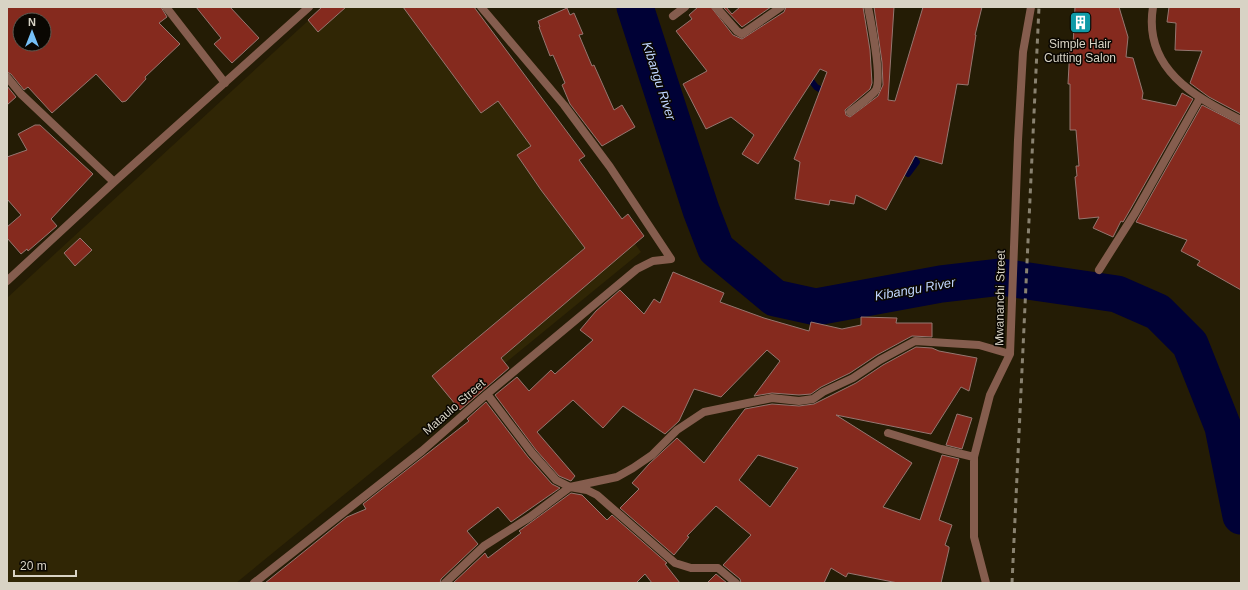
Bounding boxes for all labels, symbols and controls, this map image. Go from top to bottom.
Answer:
building icon: Simple Hair Cutting Salon [1067,10,1093,36]
north arrow [12,12,52,52]
text: N [28,16,36,28]
place label: Simple Hair Cutting Salon [1044,37,1116,65]
water label: Kibangu River [639,40,679,123]
street label: Mwananchi Street [992,249,1008,346]
water label: Kibangu River [873,274,957,303]
street label: Mataulo Street [420,376,489,438]
scale bar [14,552,76,578]
text: 20 m [20,559,47,573]

